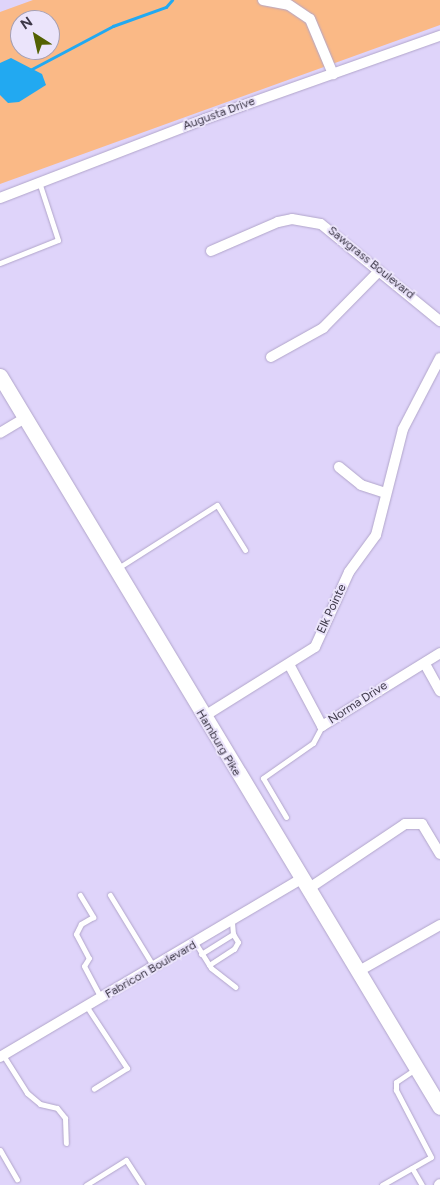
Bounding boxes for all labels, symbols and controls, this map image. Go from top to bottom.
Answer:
north arrow [10,10,60,60]
text: N [17,13,36,33]
street label: Augusta Drive [181,94,257,134]
street label: Sawgrass Boulevard [325,224,417,302]
street label: Elk Pointe [314,582,350,636]
street label: Norma Drive [326,679,390,727]
street label: Hamburg Pike [192,707,244,779]
street label: Fabricon Boulevard [103,938,199,1002]

